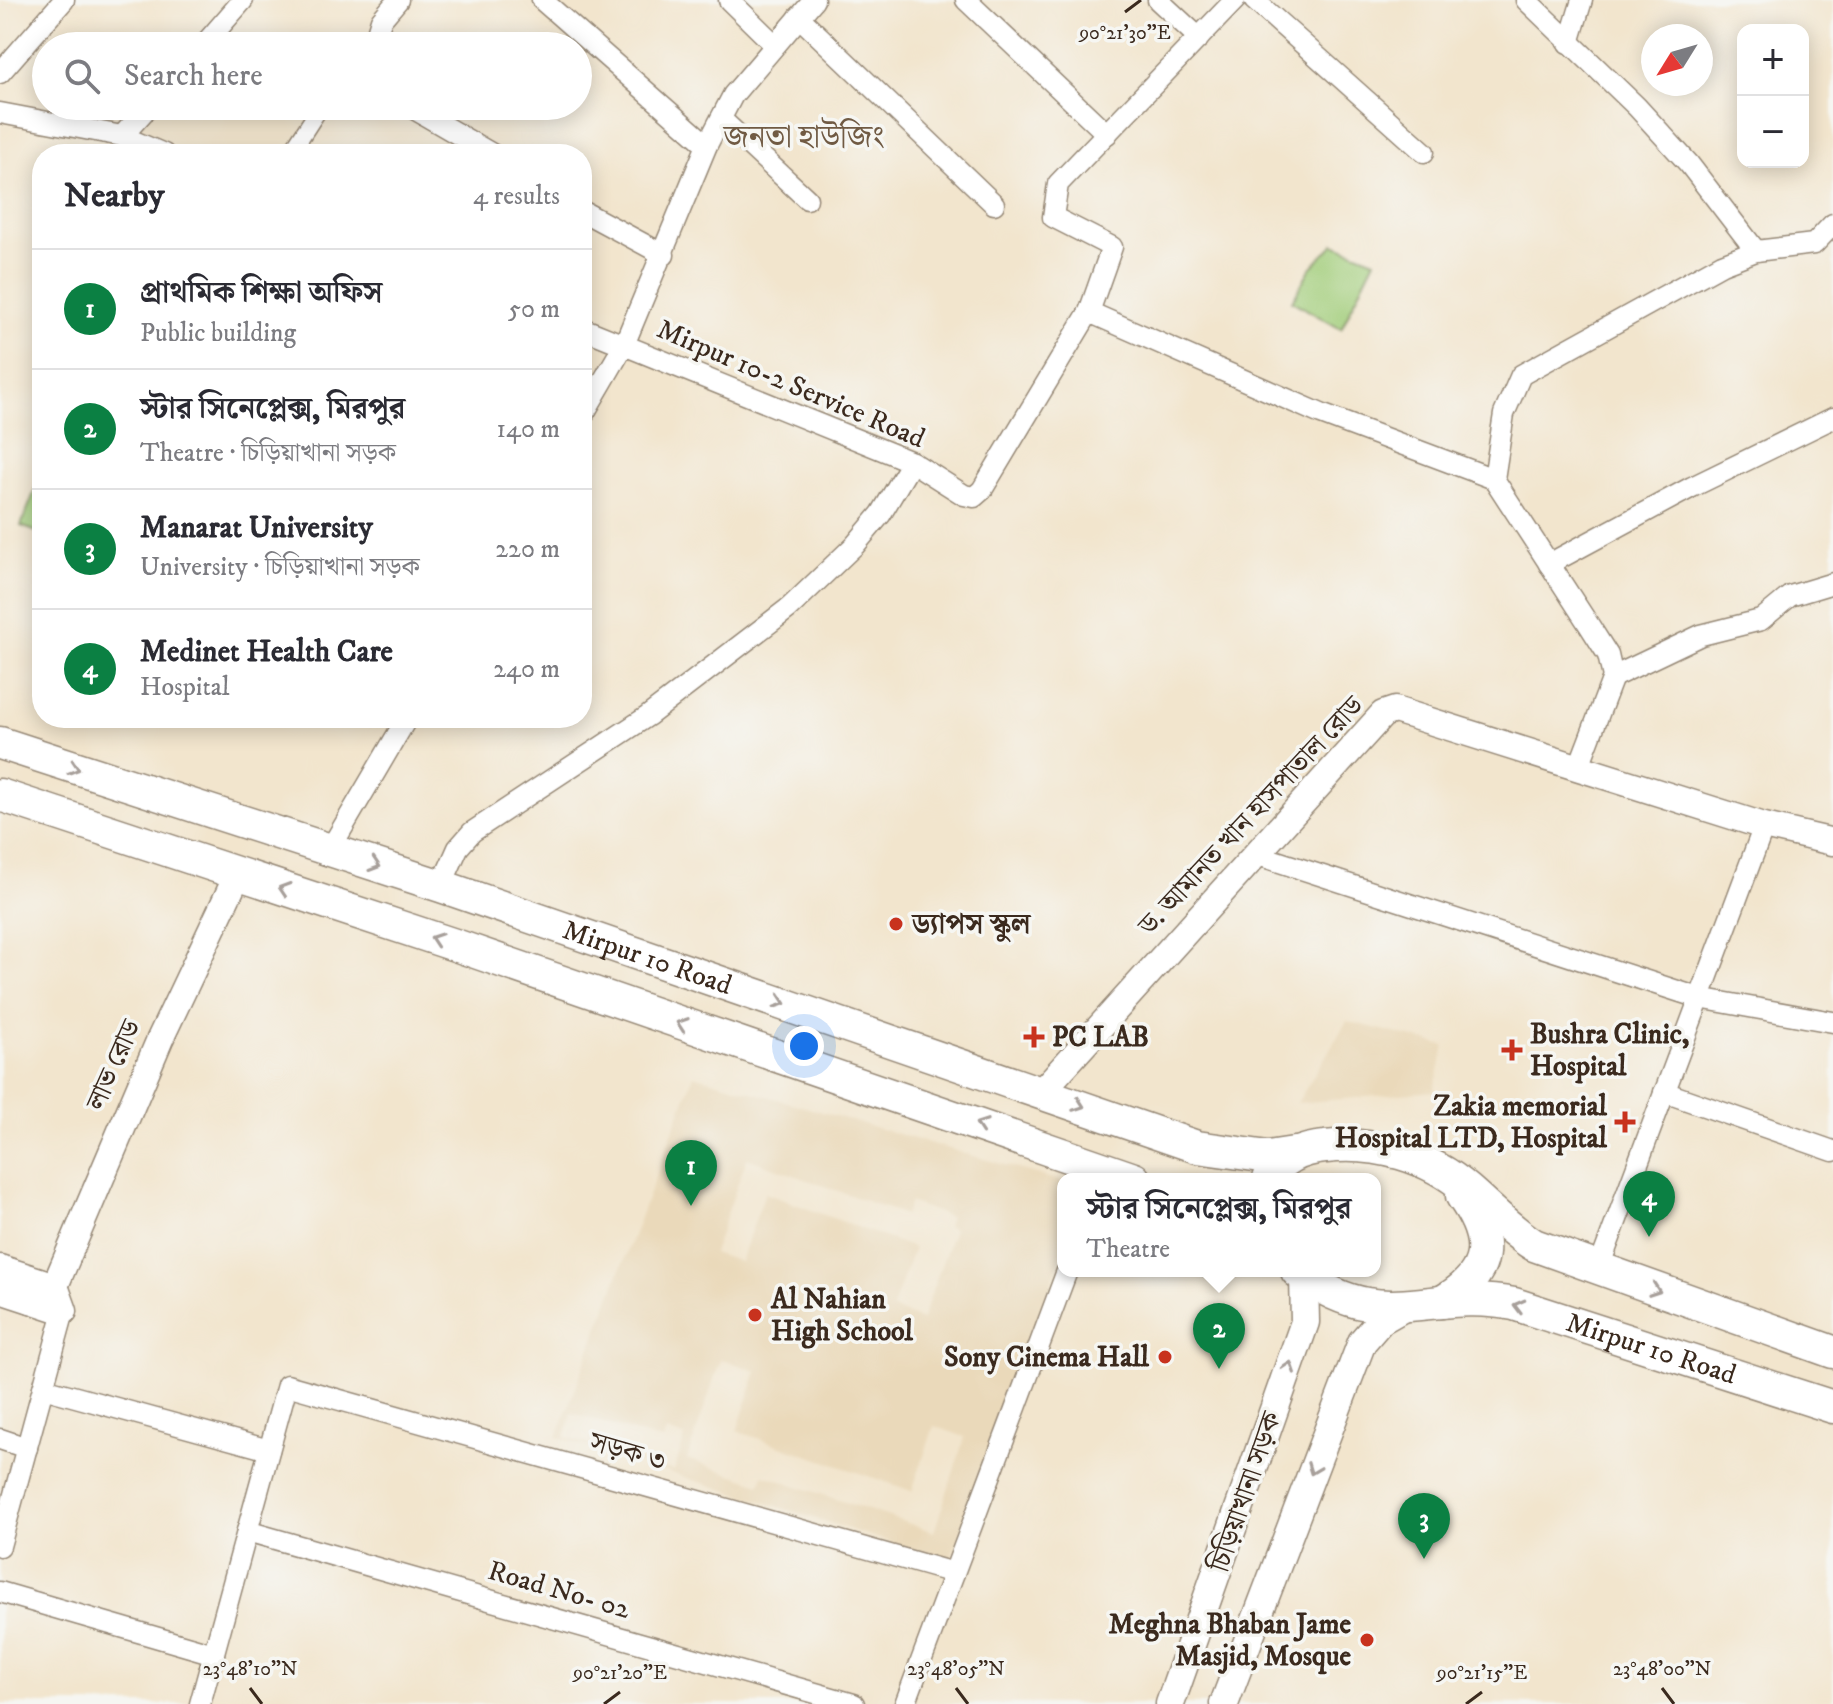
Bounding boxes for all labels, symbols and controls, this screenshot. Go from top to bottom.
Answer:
text: 90°21'30"E [1078,21,1171,46]
north arrow [1641,24,1713,96]
map controls [1737,24,1809,168]
button: + [1737,24,1809,96]
search box [32,32,592,120]
icon: search [60,54,104,98]
text: Search here [124,58,263,95]
button: − [1737,96,1809,168]
district label: জনতা হাউজিং [722,117,885,158]
text: Nearby [64,175,165,217]
text: 4 results [473,180,560,213]
text: প্রাথমিক শিক্ষা অফিস [140,275,382,312]
text: 1 [85,293,95,326]
text: 50 m [508,293,560,326]
street label: Mirpur 10-2 Service Road [652,312,930,456]
text: Public building [140,317,296,350]
text: স্টার সিনেপ্লেক্স, মিরপুর [140,391,405,428]
text: 2 [84,413,96,446]
text: 140 m [496,413,560,446]
text: Theatre · চিড়িয়াখানা সড়ক [140,437,396,470]
text: Manarat University [140,510,373,547]
text: 3 [85,533,95,566]
text: 220 m [495,533,560,566]
text: University · চিড়িয়াখানা সড়ক [140,551,420,584]
text: Medinet Health Care [140,634,393,671]
text: 4 [83,653,97,686]
text: 240 m [493,653,560,686]
text: Hospital [140,671,230,704]
street label: ড. আমানত খান হাসপাতাল রোড [1130,688,1372,944]
one-way arrow [66,758,80,774]
one-way arrow [367,856,381,872]
one-way arrow [278,882,292,898]
place label: ড্যাপস স্কুল [911,907,1033,943]
street label: Mirpur 10 Road [558,912,737,1003]
marker: ড্যাপস স্কুল [887,915,905,933]
one-way arrow [430,933,444,949]
one-way arrow [772,993,786,1009]
street label: লাভ রোড [78,1013,150,1116]
one-way arrow [676,1017,690,1033]
place label: Bushra Clinic, Hospital [1530,1017,1689,1084]
place label: PC LAB [1052,1020,1149,1055]
your location [784,1026,824,1066]
marker: PC LAB [1023,1026,1045,1048]
marker: Bushra Clinic, Hospital [1501,1039,1523,1061]
place label: Zakia memorial Hospital LTD, Hospital [1335,1089,1608,1156]
one-way arrow [1071,1096,1085,1112]
marker: Zakia memorial Hospital LTD, Hospital [1614,1111,1636,1133]
one-way arrow [975,1119,989,1135]
pin: 1 [665,1140,717,1206]
pin: 4 [1623,1171,1675,1237]
popup [1057,1173,1381,1277]
text: স্টার সিনেপ্লেক্স, মিরপুর [1086,1191,1352,1228]
text: Theatre [1086,1233,1170,1266]
one-way arrow [1648,1280,1662,1296]
place label: Al Nahian High School [770,1282,914,1349]
one-way arrow [1512,1299,1526,1316]
pin: 2 [1193,1303,1245,1369]
street label: Mirpur 10 Road [1562,1305,1741,1392]
marker: Al Nahian High School [746,1306,764,1324]
place label: Sony Cinema Hall [944,1340,1150,1375]
marker: Sony Cinema Hall [1156,1348,1174,1366]
one-way arrow [1280,1360,1296,1374]
street label: চিড়িয়াখানা সড়ক [1201,1406,1290,1577]
street label: সড়ক ৩ [584,1424,671,1480]
one-way arrow [1306,1461,1323,1475]
pin: 3 [1398,1493,1450,1559]
street label: Road No- 02 [484,1553,634,1627]
place label: Meghna Bhaban Jame Masjid, Mosque [1109,1607,1351,1675]
marker: Meghna Bhaban Jame Masjid, Mosque [1358,1631,1376,1649]
text: 23°48'10"N [203,1657,297,1682]
text: 23°48'05"N [907,1657,1005,1682]
text: 23°48'00"N [1613,1657,1711,1682]
text: 90°21'20"E [572,1661,667,1686]
text: 90°21'15"E [1436,1661,1527,1686]

